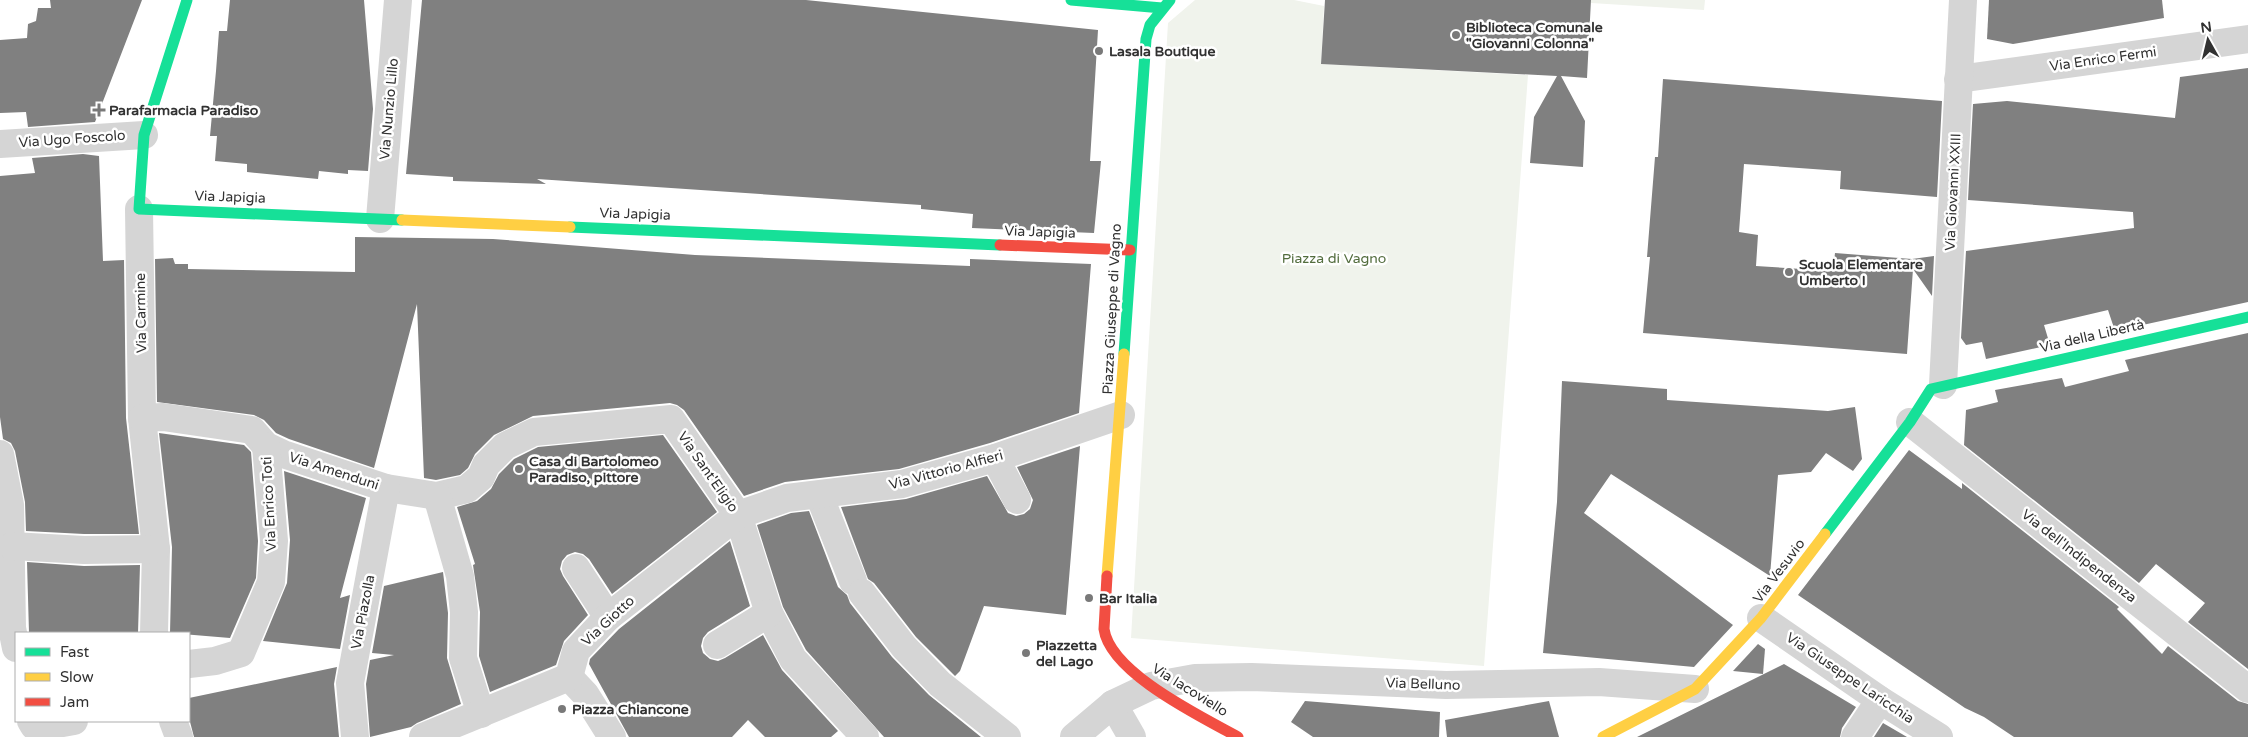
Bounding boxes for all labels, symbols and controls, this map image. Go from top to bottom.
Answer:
north arrow [2183,15,2233,65]
text: N [2200,18,2213,37]
place label: Biblioteca Comunale "Giovanni Colonna" [1466,19,1603,52]
marker: Biblioteca Comunale "Giovanni Colonna" [1450,29,1462,41]
place label: Lasala Boutique [1109,43,1215,60]
street label: Via Enrico Fermi [2048,43,2158,75]
marker: Lasala Boutique [1093,45,1105,57]
street label: Via Nunzio Lillo [376,57,402,161]
place label: Parafarmacia Paradiso [109,102,259,119]
marker: Parafarmacia Paradiso [93,104,105,116]
street label: Via Ugo Foscolo [18,127,126,151]
street label: Via Giovanni XXIII [1941,133,1965,251]
street label: Via Japigia [194,187,266,207]
street label: Via Japigia [599,204,671,224]
street label: Via Japigia [1004,222,1076,242]
street label: Piazza Giuseppe di Vagno [1099,223,1125,395]
park label: Piazza di Vagno [1282,250,1386,267]
place label: Scuola Elementare Umberto I [1799,256,1923,289]
marker: Scuola Elementare Umberto I [1783,266,1795,278]
street label: Via Carmine [132,273,150,353]
street label: Via della Libertà [2038,316,2146,356]
street label: Via Sant'Eligio [674,428,742,516]
street label: Via Vittorio Alfieri [887,447,1005,493]
street label: Via Amenduni [287,448,381,494]
place label: Casa di Bartolomeo Paradiso, pittore [529,453,659,486]
street label: Via Enrico Toti [258,456,280,552]
marker: Casa di Bartolomeo Paradiso, pittore [513,463,525,475]
street label: Via dell'Indipendenza [2018,506,2140,606]
street label: Via Vesuvio [1749,535,1809,607]
street label: Via Piazolla [347,573,379,651]
place label: Bar Italia [1099,590,1158,607]
street label: Via Giotto [578,592,638,650]
marker: Bar Italia [1083,592,1095,604]
street label: Via Giuseppe Laricchia [1783,629,1917,727]
legend [15,632,190,722]
place label: Piazzetta del Lago [1036,637,1097,670]
text: Fast [60,643,90,661]
marker: Piazzetta del Lago [1020,647,1032,659]
street label: Via Iacoviello [1149,660,1231,720]
text: Slow [60,668,94,686]
street label: Via Belluno [1385,674,1461,694]
text: Jam [60,693,89,711]
place label: Piazza Chiancone [572,701,689,718]
marker: Piazza Chiancone [556,703,568,715]

